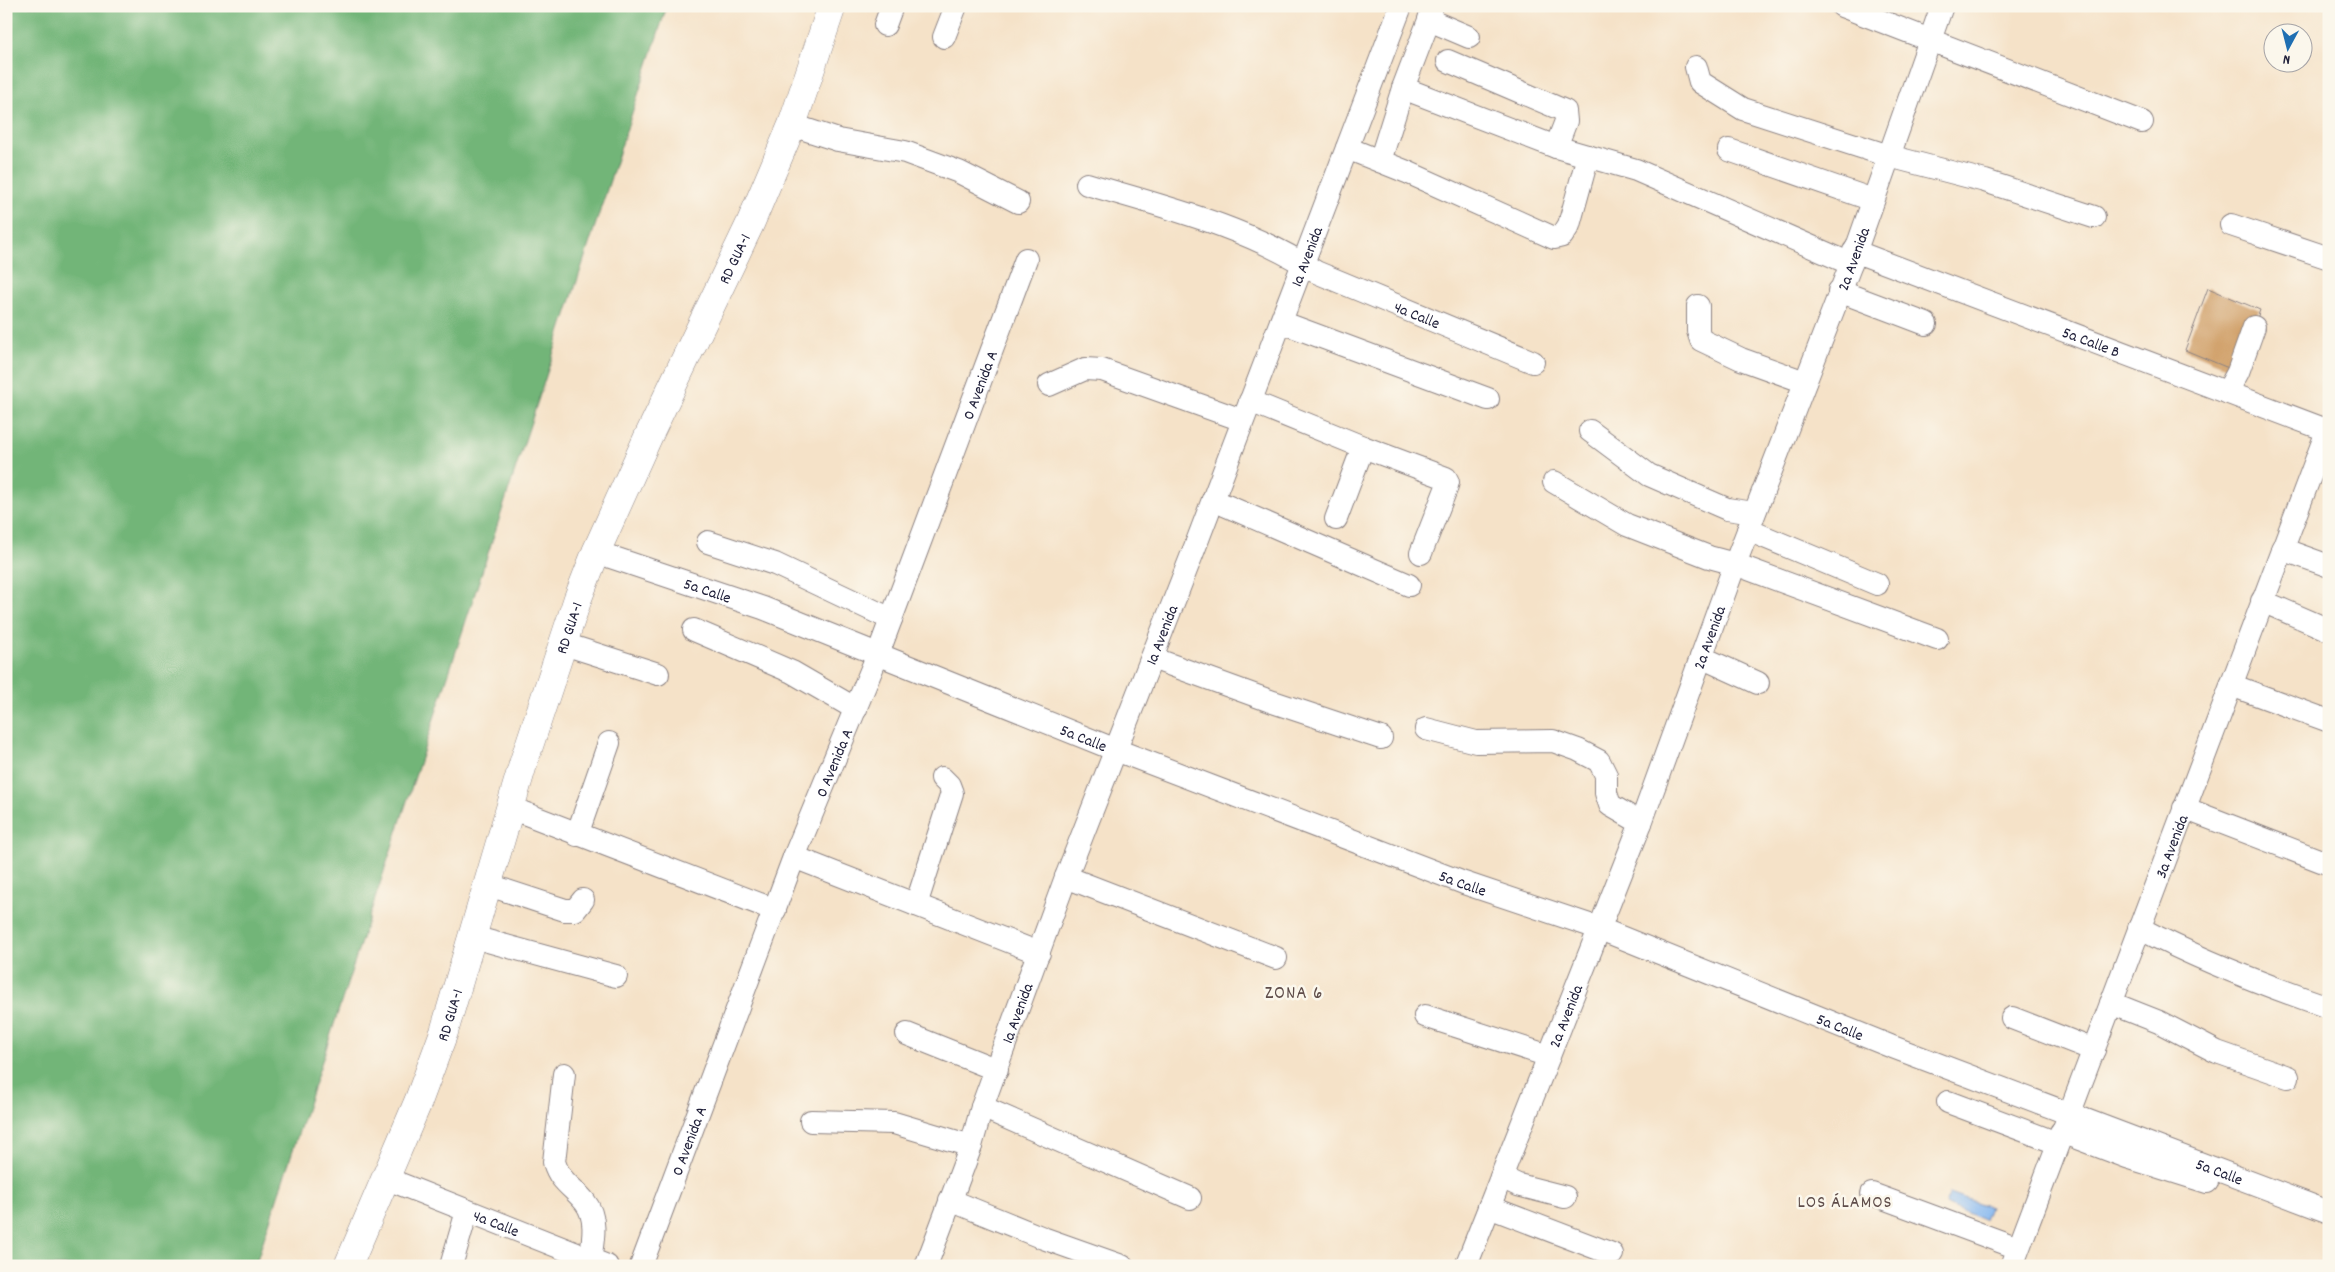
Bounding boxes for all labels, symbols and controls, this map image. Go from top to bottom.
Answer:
north arrow [2262,22,2312,72]
text: N [2282,49,2291,69]
street label: 1a Avenida [1286,223,1330,290]
street label: 2a Avenida [1833,224,1877,295]
street label: RD GUA-1 [714,230,758,288]
street label: 4a Calle [1390,297,1443,336]
street label: 5a Calle B [2059,322,2123,365]
street label: 0 Avenida A [958,347,1005,424]
street label: 5a Calle [680,573,734,611]
street label: RD GUA-1 [551,600,590,657]
street label: 1a Avenida [1141,602,1185,669]
street label: 2a Avenida [1689,603,1733,673]
street label: 5a Calle [1056,720,1110,759]
street label: 0 Avenida A [811,725,860,801]
street label: 3a Avenida [2150,811,2195,882]
street label: 5a Calle [1435,865,1489,904]
street label: 1a Avenida [997,980,1040,1047]
district label: ZONA 6 [1265,981,1323,1008]
street label: 2a Avenida [1544,981,1590,1052]
street label: RD GUA-1 [433,987,470,1045]
street label: 5a Calle [1813,1008,1866,1048]
street label: 0 Avenida A [667,1103,714,1179]
street label: 5a Calle [2192,1154,2246,1192]
district label: LOS ÁLAMOS [1797,1191,1893,1216]
street label: 4a Calle [469,1205,522,1244]

